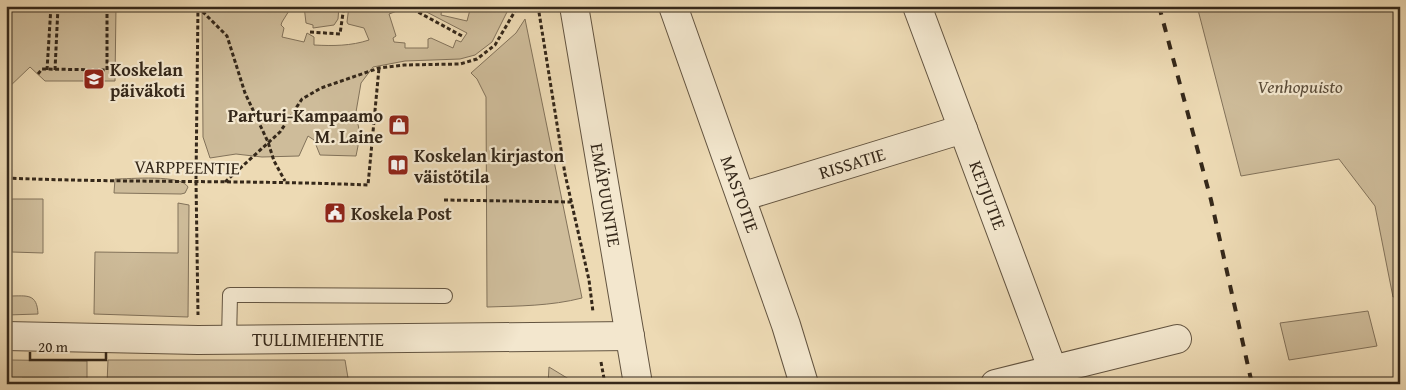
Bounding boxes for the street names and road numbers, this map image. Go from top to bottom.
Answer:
street label: RISSATIE [815,140,889,186]
street label: EMÄPUUNTIE [584,141,628,249]
street label: MASTOTIE [714,152,766,236]
street label: VARPPEENTIE [134,153,240,181]
street label: KETJUTIE [962,157,1014,233]
street label: TULLIMIEHENTIE [252,326,384,353]

